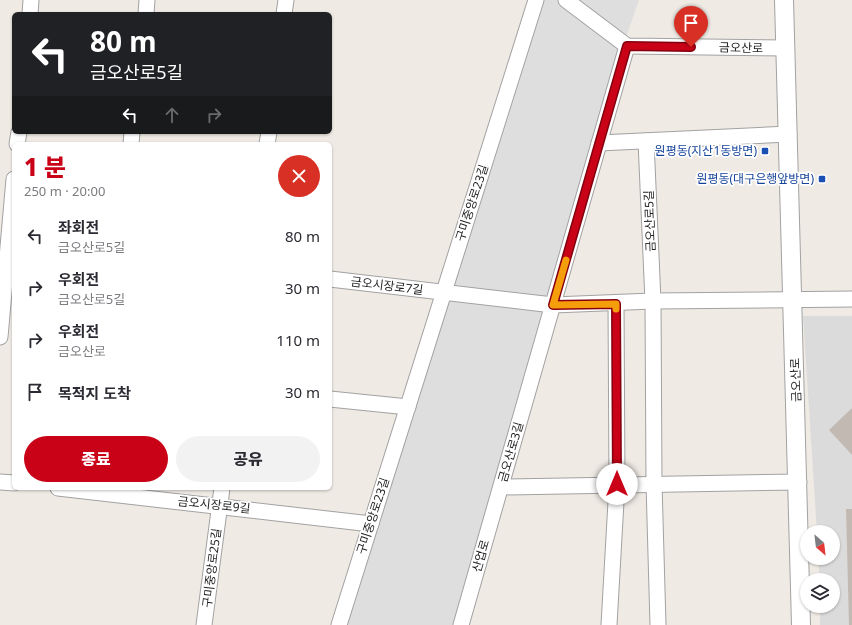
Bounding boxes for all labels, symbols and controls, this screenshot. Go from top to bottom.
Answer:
pin [674,6,708,47]
icon: arrive [680,12,702,34]
text: 80 m [90,22,157,60]
icon: left [24,28,76,80]
street label: 금오산로 [719,39,763,56]
text: 금오산로5길 [90,60,183,84]
icon: left [119,104,141,126]
icon: ahead [161,104,183,126]
icon: right [203,104,225,126]
place label: 원평동(지산1동방면) [655,142,757,159]
marker: 원평동(지산1동방면) [760,146,770,156]
text: 1 분 [24,150,66,183]
button: close [278,155,320,197]
street label: 구미중앙로23길 [451,162,492,243]
place label: 원평동(대구은행앞방면) [696,170,814,187]
marker: 원평동(대구은행앞방면) [817,174,827,184]
text: 250 m · 20:00 [24,182,105,200]
street label: 금오산로5길 [640,190,659,252]
text: 좌회전 [58,217,99,237]
icon: left [24,225,46,247]
text: 80 m [285,226,320,246]
text: 금오산로5길 [58,238,125,256]
text: 우회전 [58,269,99,289]
street label: 금오시장로7길 [350,273,424,298]
icon: right [24,277,46,299]
text: 30 m [285,278,320,298]
text: 금오산로5길 [58,290,125,308]
text: 우회전 [58,321,99,341]
icon: right [24,329,46,351]
text: 110 m [276,330,320,350]
text: 금오산로 [58,342,106,360]
street label: 금오산로 [786,358,805,402]
icon: arrive [24,381,46,403]
text: 30 m [285,382,320,402]
text: 목적지 도착 [58,383,131,403]
street label: 금오산로3길 [494,420,527,484]
button: 종료 [24,436,168,482]
button: 공유 [176,436,320,482]
position arrow [596,463,638,505]
street label: 구미중앙로23길 [352,475,393,556]
street label: 금오시장로9길 [177,492,251,517]
north arrow [800,525,840,565]
map controls [800,525,840,613]
street label: 구미중앙로25길 [198,527,225,609]
street label: 산업로 [468,538,493,574]
button: layers [800,573,840,613]

